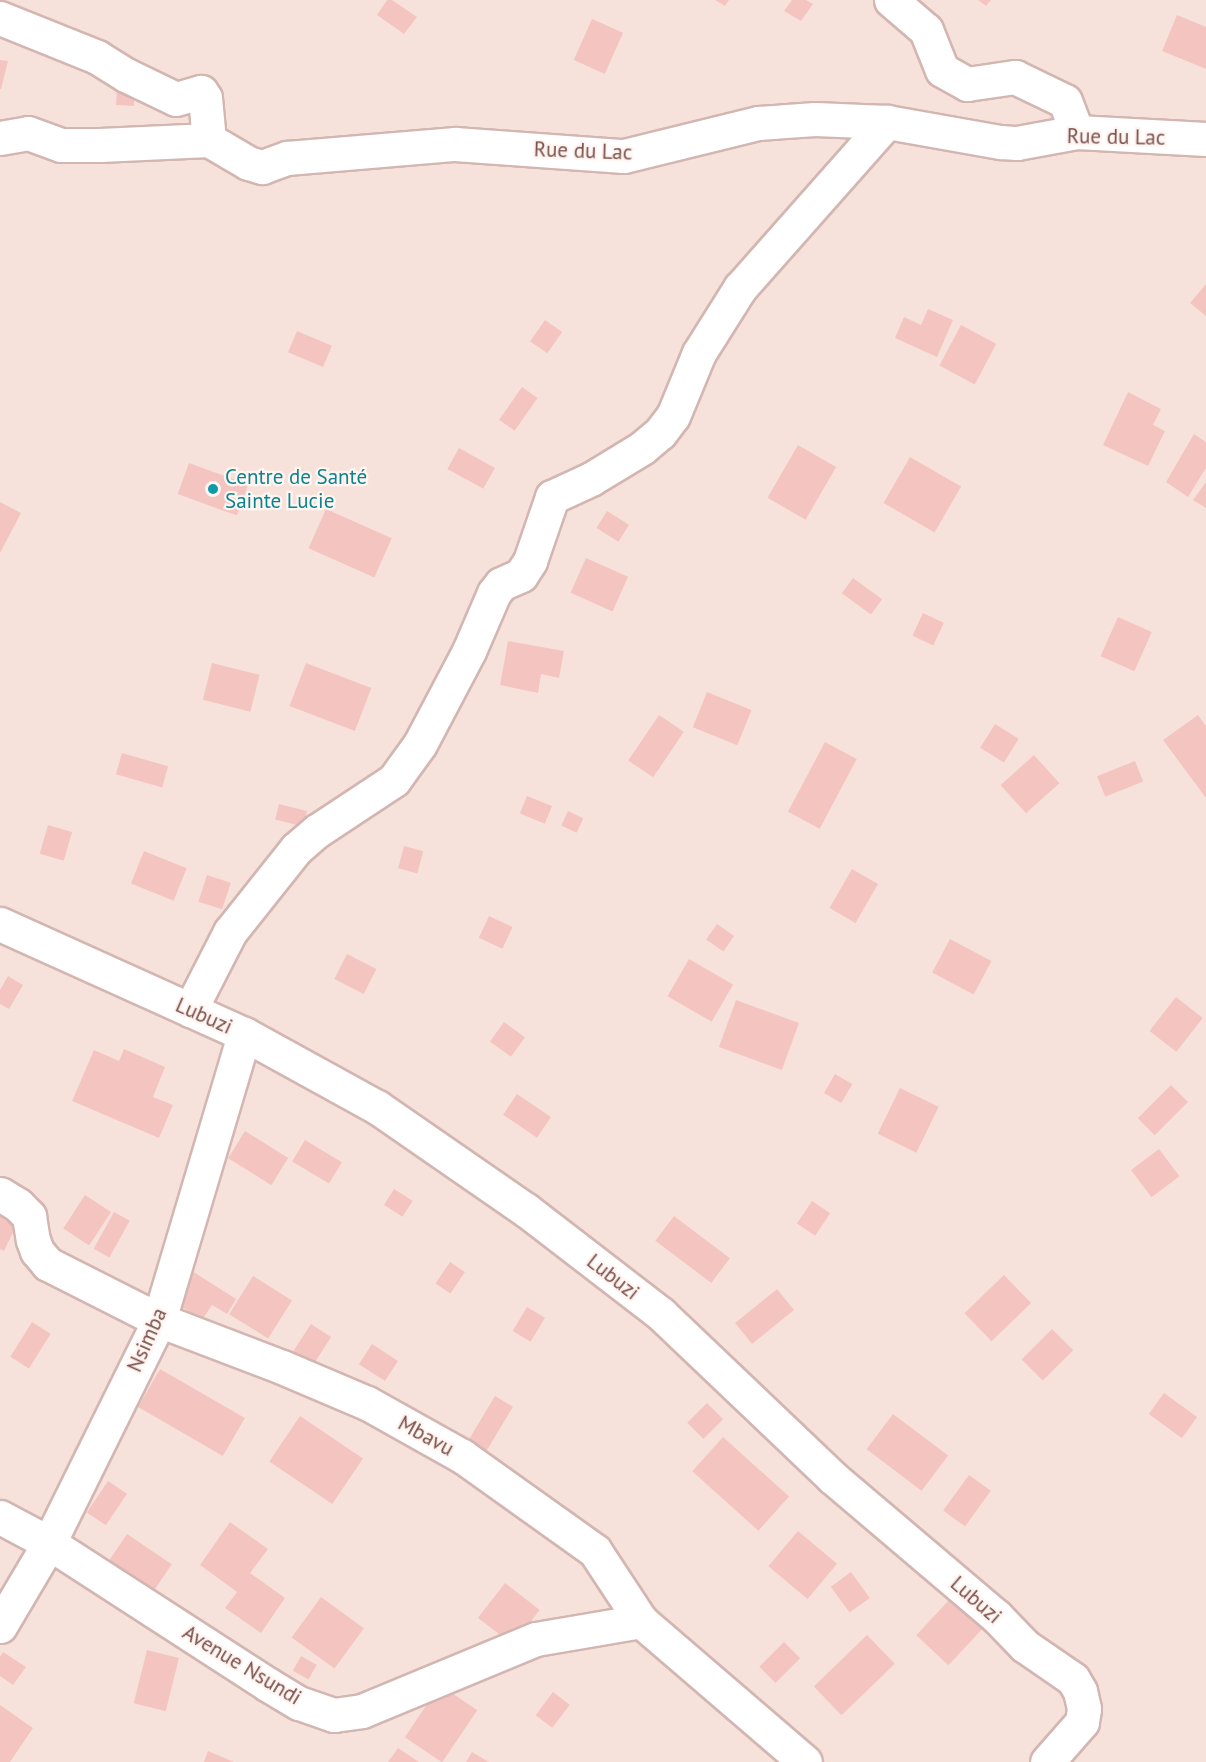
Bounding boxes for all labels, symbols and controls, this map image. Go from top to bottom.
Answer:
street label: Rue du Lac [1067,124,1165,150]
street label: Rue du Lac [533,137,633,165]
place label: Centre de Santé Sainte Lucie [225,464,367,514]
marker: Centre de Santé Sainte Lucie [206,482,220,496]
street label: Lubuzi [172,992,236,1040]
street label: Lubuzi [582,1249,644,1305]
street label: Nsimba [122,1304,172,1376]
street label: Mbavu [394,1410,458,1462]
street label: Lubuzi [945,1571,1007,1629]
street label: Avenue Nsundi [178,1620,306,1710]

